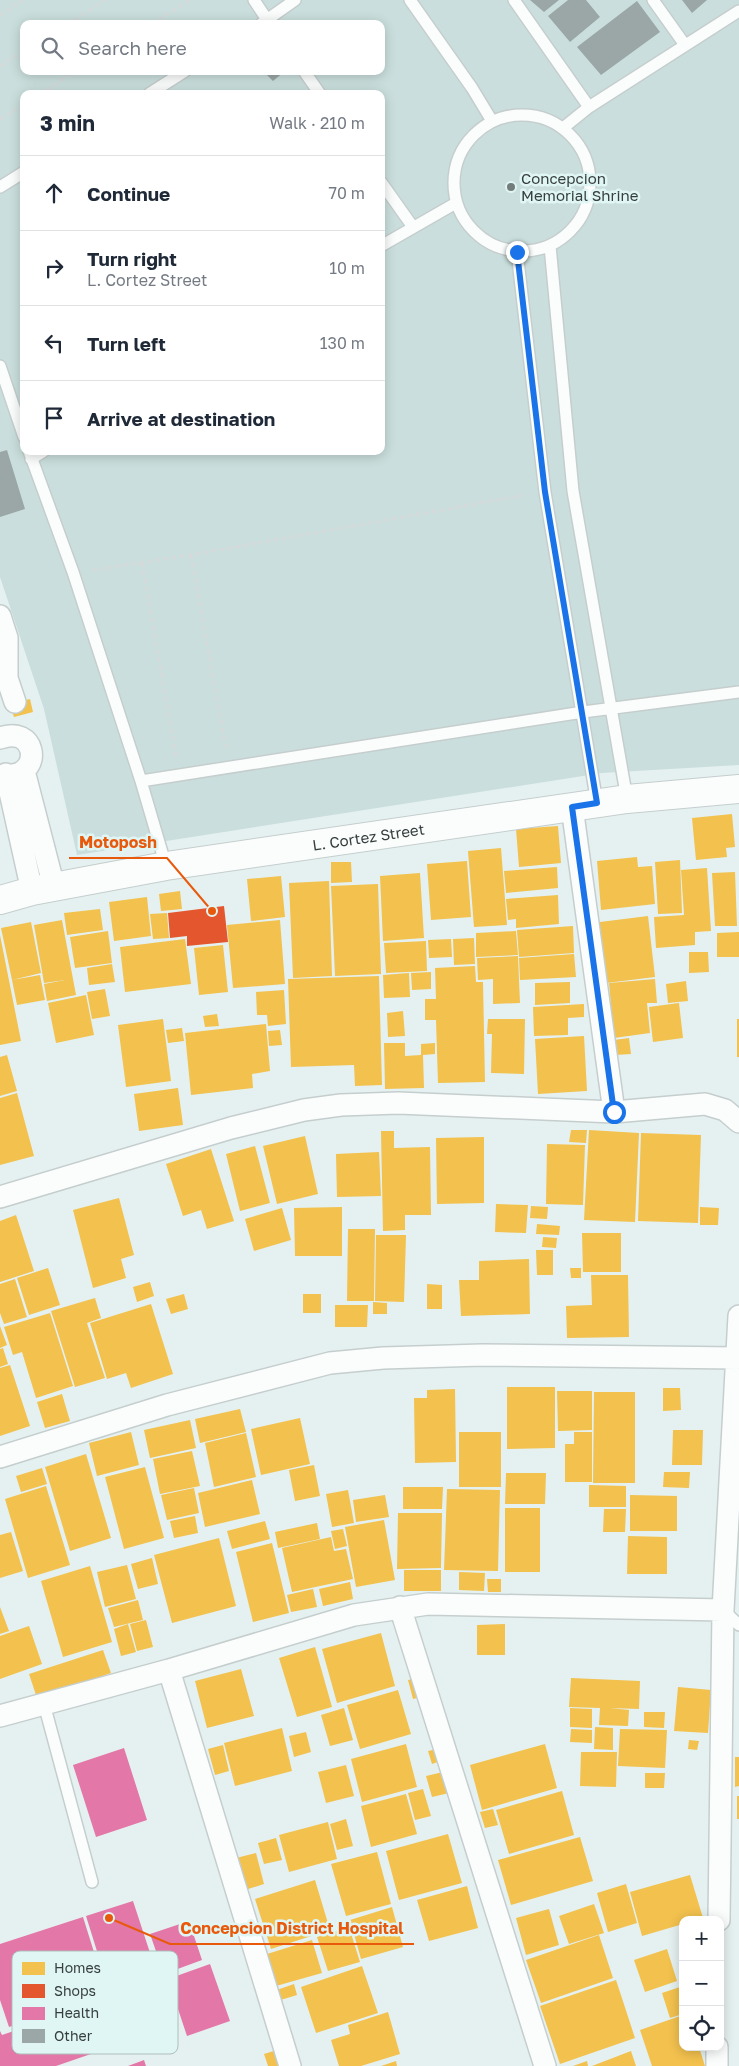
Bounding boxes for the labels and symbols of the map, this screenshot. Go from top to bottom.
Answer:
place label: Concepcion Memorial Shrine [521,169,639,204]
marker: Concepcion Memorial Shrine [505,181,517,193]
route end [506,241,529,264]
street label: L. Cortez Street [311,820,426,854]
callout: Motoposh [69,827,167,858]
text: Motoposh [79,832,157,852]
route start [603,1101,626,1124]
callout: Concepcion District Hospital [170,1913,414,1944]
text: Concepcion District Hospital [180,1918,404,1938]
legend [12,1951,178,2054]
text: Homes [54,1959,101,1976]
text: Shops [54,1982,96,1999]
text: Health [54,2004,99,2021]
text: Other [54,2027,93,2044]

